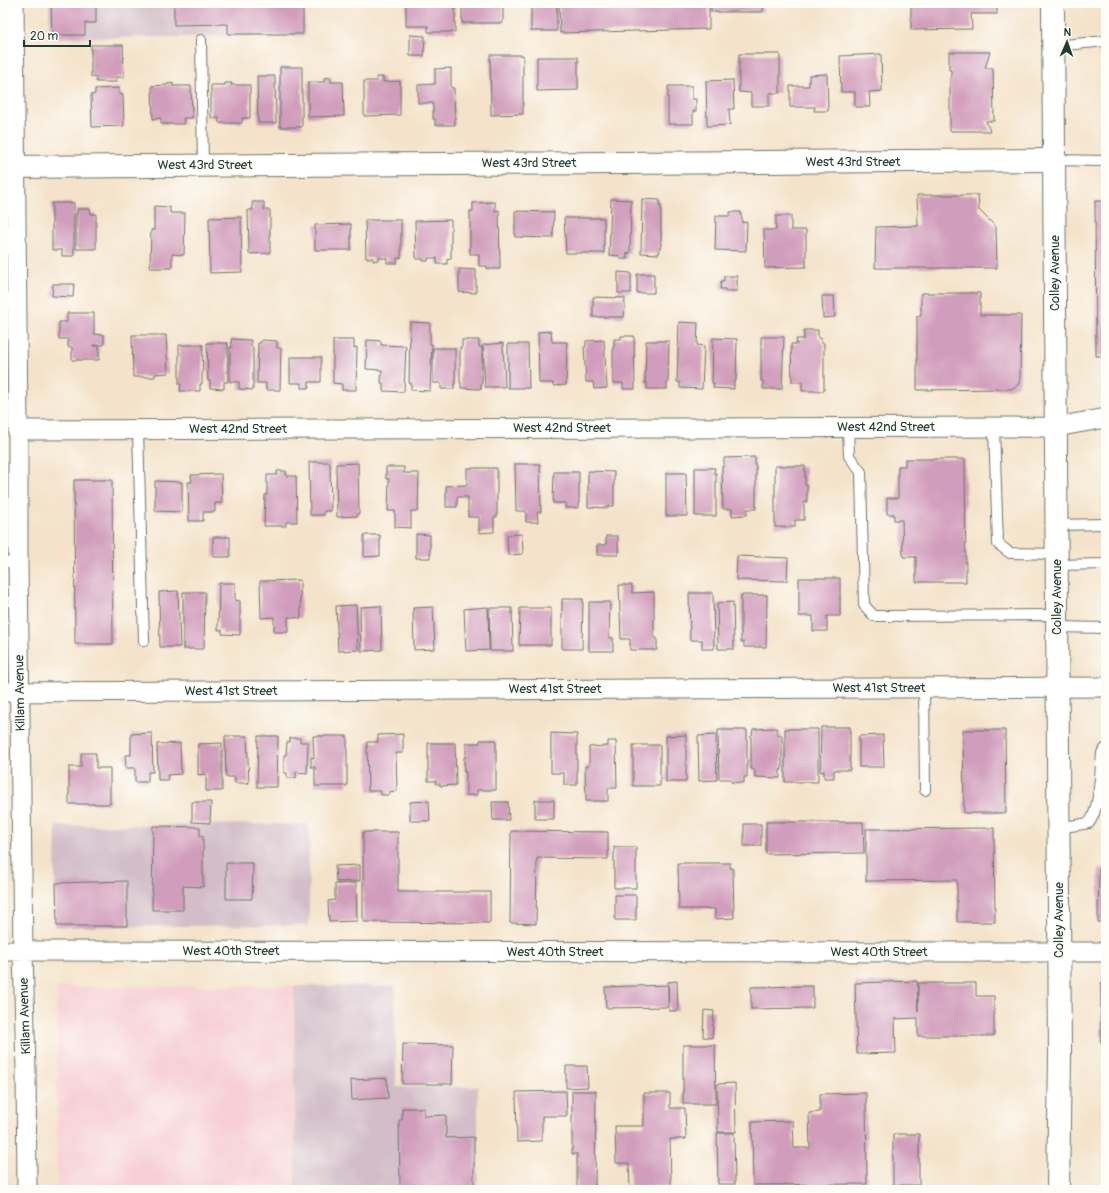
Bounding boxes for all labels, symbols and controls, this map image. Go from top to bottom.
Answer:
scale bar [24,22,90,48]
north arrow [1047,22,1087,62]
text: N [1063,26,1072,39]
text: 20 m [30,29,59,44]
street label: West 43rd Street [805,154,901,170]
street label: West 43rd Street [481,155,577,171]
street label: West 43rd Street [157,157,253,173]
street label: Colley Avenue [1047,234,1063,311]
street label: West 42nd Street [837,419,936,435]
street label: West 42nd Street [513,420,612,436]
street label: West 42nd Street [189,421,288,437]
street label: Colley Avenue [1049,558,1065,635]
street label: Killam Avenue [11,654,29,731]
street label: West 41st Street [832,680,926,696]
street label: West 41st Street [508,681,602,697]
street label: West 41st Street [184,683,278,699]
street label: Colley Avenue [1051,881,1067,958]
street label: West 40th Street [182,943,280,959]
street label: West 40th Street [506,944,604,960]
street label: West 40th Street [830,944,928,960]
street label: Killam Avenue [16,977,34,1055]

